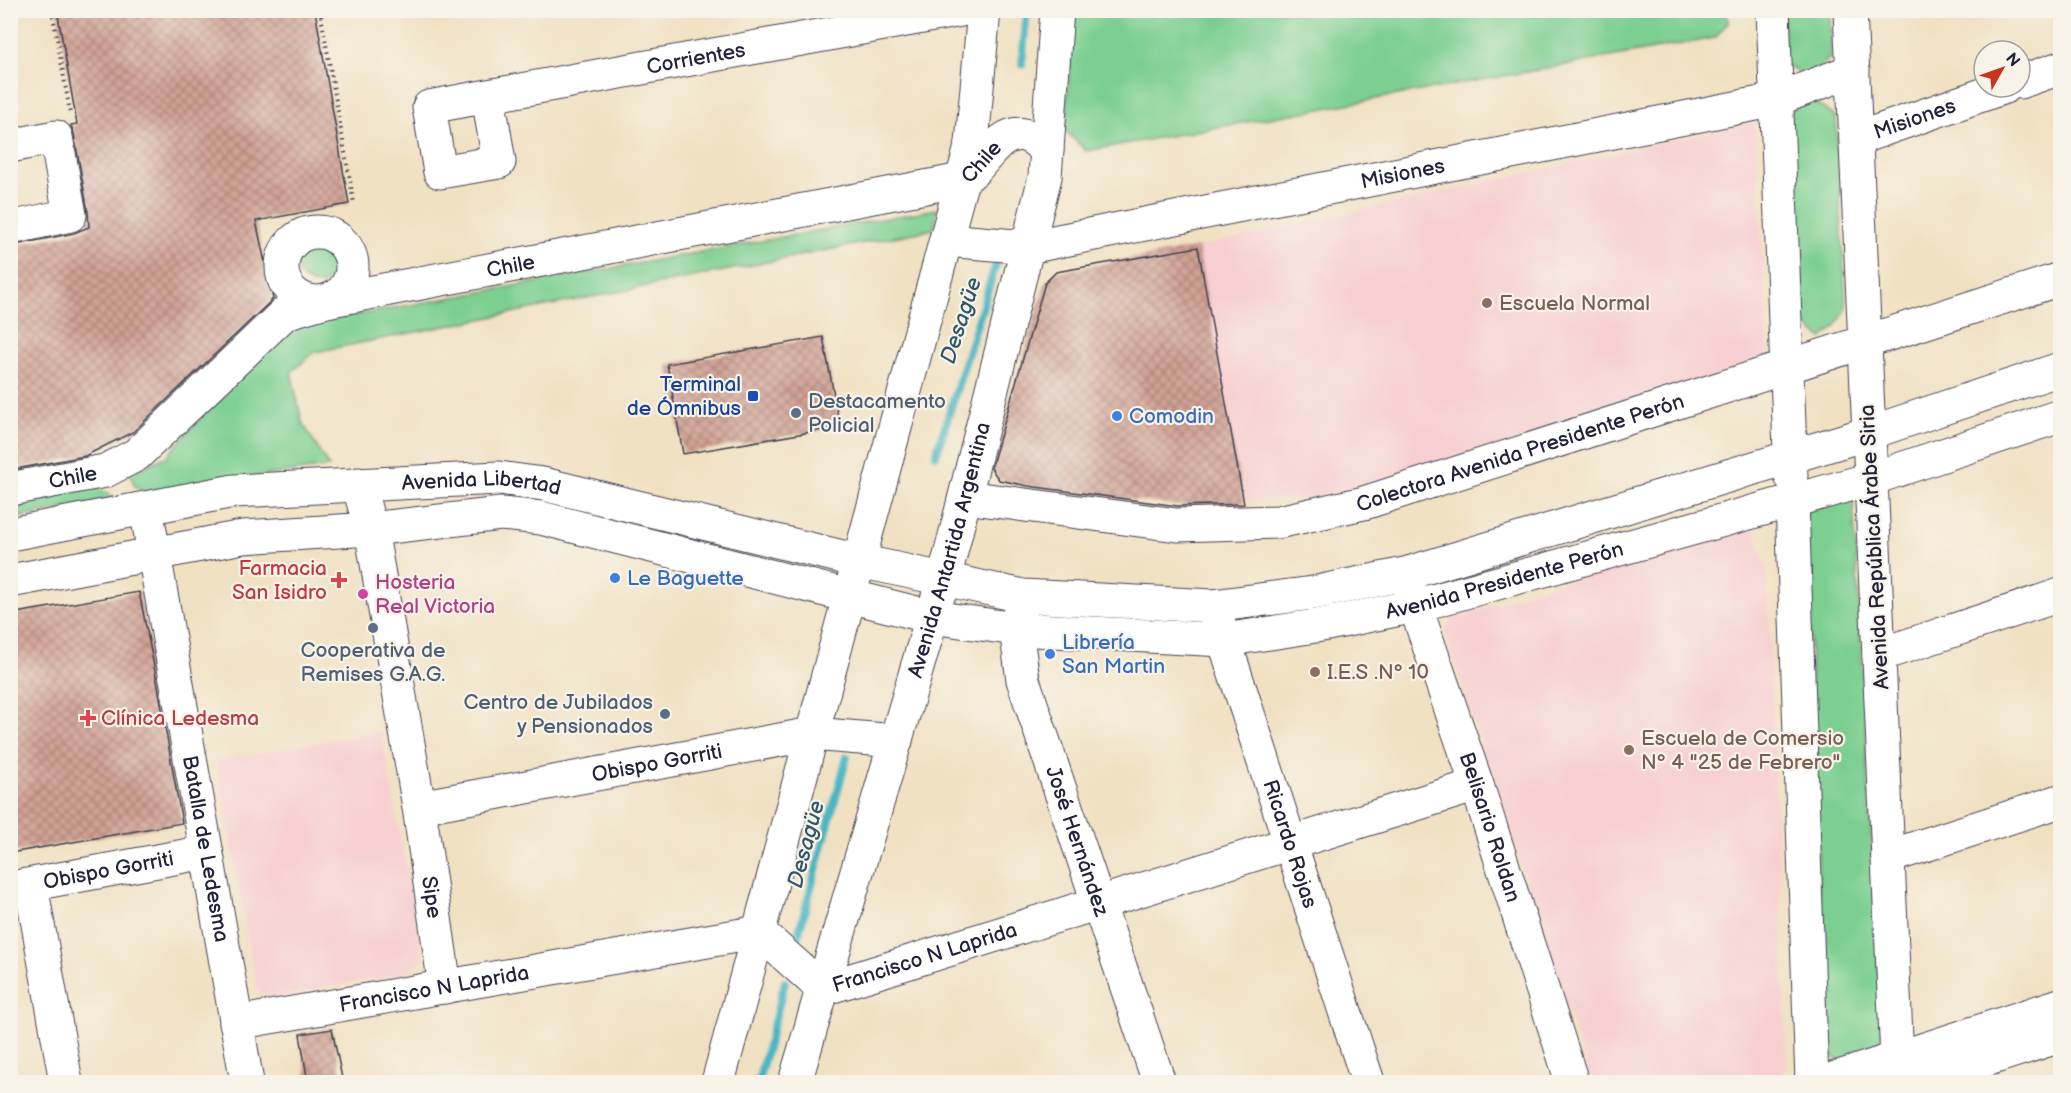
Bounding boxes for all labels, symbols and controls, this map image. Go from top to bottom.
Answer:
street label: Corrientes [645,37,747,80]
north arrow [1972,39,2032,99]
text: N [2001,50,2023,71]
street label: Misiones [1870,93,1959,145]
street label: Chile [956,136,1007,189]
street label: Misiones [1359,153,1447,194]
street label: Chile [485,250,537,283]
water label: Desagüe [935,274,988,367]
place label: Escuela Normal [1499,291,1650,316]
marker: Escuela Normal [1480,296,1494,310]
place label: Terminal de Ómnibus [627,372,741,421]
marker: Terminal de Ómnibus [746,389,760,403]
place label: Destacamento Policial [808,389,946,438]
street label: Colectora Avenida Presidente Perón [1353,389,1687,518]
place label: Comodin [1129,404,1214,429]
street label: Avenida República Árabe Siria [1855,404,1894,690]
marker: Destacamento Policial [789,406,803,420]
marker: Comodin [1110,409,1124,423]
street label: Avenida Antartida Argentina [903,420,996,681]
street label: Chile [47,461,99,494]
street label: Avenida Libertad [401,466,563,501]
street label: Avenida Presidente Perón [1384,537,1626,625]
place label: Farmacia San Isidro [232,556,327,605]
place label: Le Baguette [627,566,744,591]
place label: Hosteria Real Victoria [375,570,495,619]
marker: Le Baguette [608,571,622,585]
marker: Farmacia San Isidro [332,573,346,587]
marker: Hosteria Real Victoria [356,587,370,601]
marker: Cooperativa de Remises G.A.G. [366,621,380,635]
place label: Librería San Martin [1062,630,1165,679]
place label: Cooperativa de Remises G.A.G. [301,638,445,687]
marker: Librería San Martin [1043,647,1057,661]
place label: I.E.S .Nº 10 [1327,660,1429,685]
marker: I.E.S .Nº 10 [1308,665,1322,679]
place label: Centro de Jubilados y Pensionados [463,690,653,739]
place label: Clínica Ledesma [101,706,259,731]
marker: Centro de Jubilados y Pensionados [658,707,672,721]
marker: Clínica Ledesma [79,709,97,727]
place label: Escuela de Comersio Nº 4 "25 de Febrero" [1641,726,1844,775]
street label: Obispo Gorriti [590,739,724,788]
marker: Escuela de Comersio Nº 4 "25 de Febrero" [1622,743,1636,757]
street label: Belisario Roldan [1454,749,1526,905]
street label: Batalla de Ledesma [177,754,234,944]
street label: José Hernández [1040,763,1114,920]
street label: Ricardo Rojas [1257,777,1322,911]
water label: Desagüe [782,798,831,891]
street label: Obispo Gorriti [41,846,176,895]
street label: Sipe [416,874,447,920]
street label: Francisco N Laprida [829,917,1020,998]
street label: Francisco N Laprida [337,960,531,1018]

